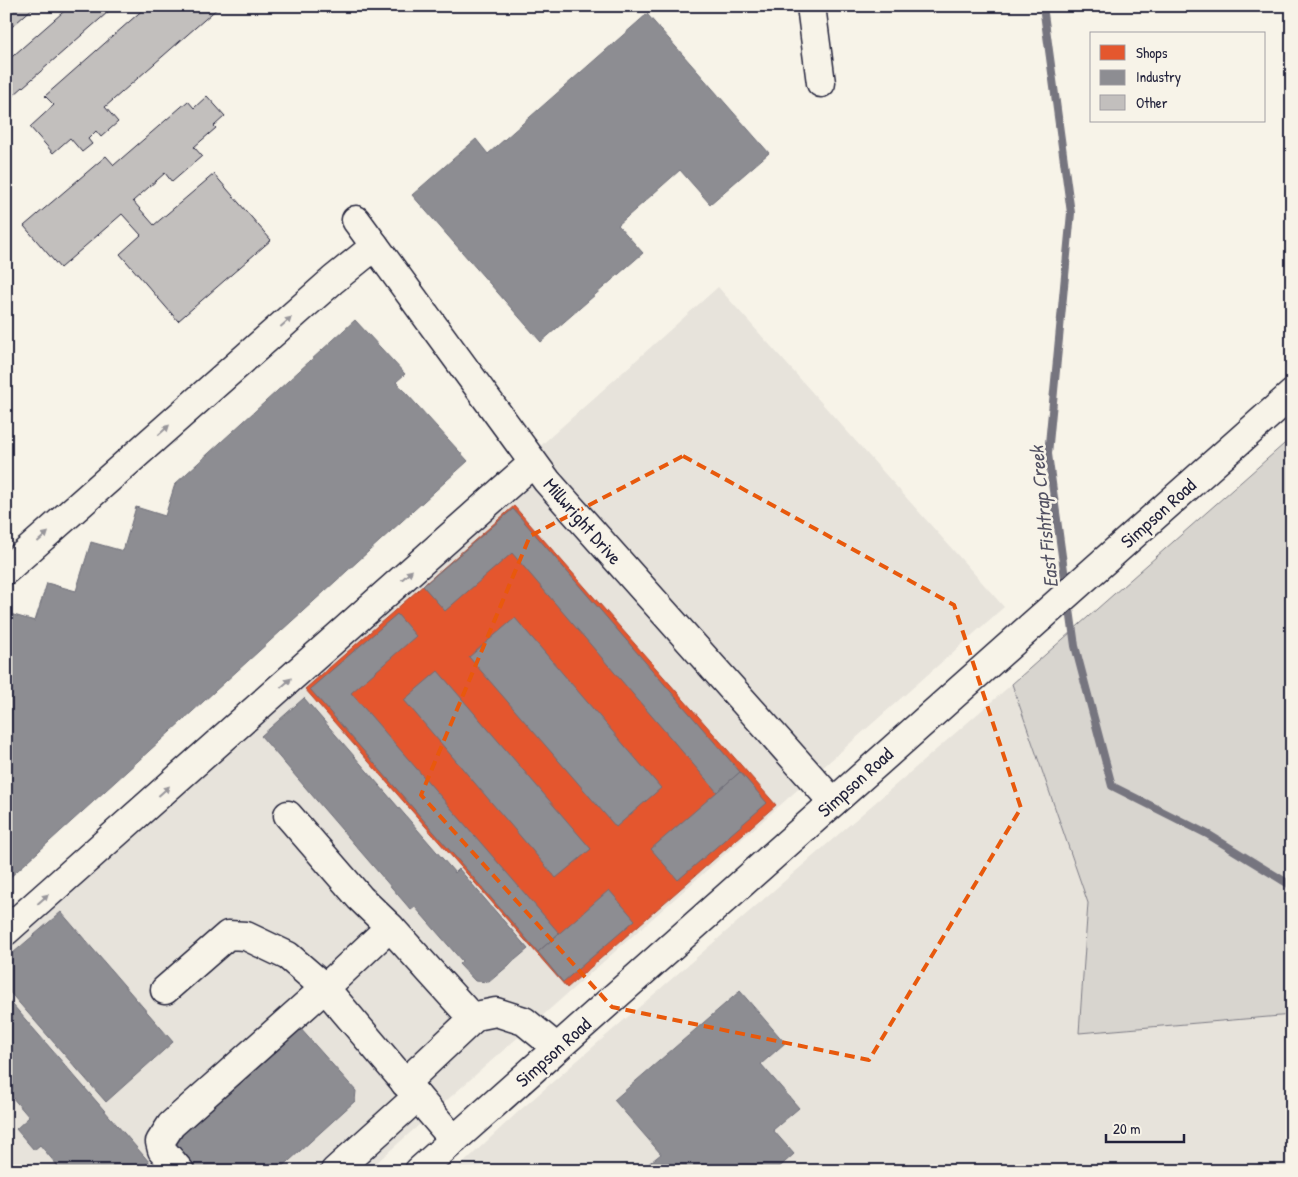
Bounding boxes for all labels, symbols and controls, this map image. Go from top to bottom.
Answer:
legend [1090,32,1266,122]
text: Shops [1136,42,1168,63]
text: Industry [1136,66,1181,87]
text: Other [1136,92,1168,113]
one-way arrow [279,316,291,328]
one-way arrow [158,424,171,435]
water label: East Fishtrap Creek [1022,443,1065,589]
street label: Millwright Drive [538,472,628,570]
street label: Simpson Road [1115,472,1202,554]
one-way arrow [36,532,49,543]
one-way arrow [401,569,413,581]
one-way arrow [279,677,291,689]
street label: Simpson Road [812,741,899,823]
one-way arrow [158,785,170,797]
one-way arrow [36,893,49,904]
street label: Simpson Road [510,1011,597,1093]
scale bar [1106,1112,1183,1144]
text: 20 m [1113,1118,1140,1139]

